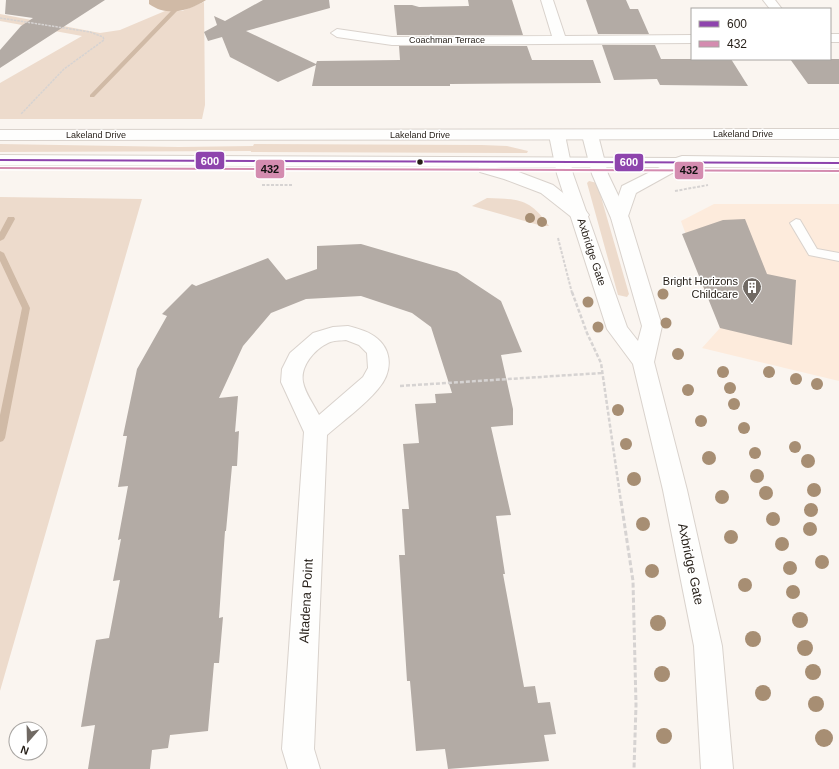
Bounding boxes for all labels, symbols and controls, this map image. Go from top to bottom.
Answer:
legend [691,8,831,60]
text: 600 [727,17,747,31]
street label: Coachman Terrace [409,35,485,45]
text: 432 [727,37,747,51]
street label: Lakeland Drive [713,129,773,139]
street label: Lakeland Drive [66,130,126,140]
street label: Lakeland Drive [390,130,450,140]
line badge: 600 [195,151,225,170]
line badge: 600 [614,153,644,172]
text: 600 [201,155,219,167]
text: 600 [620,156,638,168]
unlabelled marker [415,157,425,167]
line badge: 432 [255,159,285,179]
line badge: 432 [674,161,704,180]
text: 432 [261,163,279,175]
text: 432 [680,164,698,176]
street label: Axbridge Gate [575,217,609,287]
place label: Bright Horizons Childcare [663,275,738,300]
building icon: Bright Horizons Childcare [741,276,763,304]
street label: Axbridge Gate [675,522,707,606]
street label: Altadena Point [296,558,316,644]
north arrow [8,721,48,761]
text: N [19,743,30,757]

